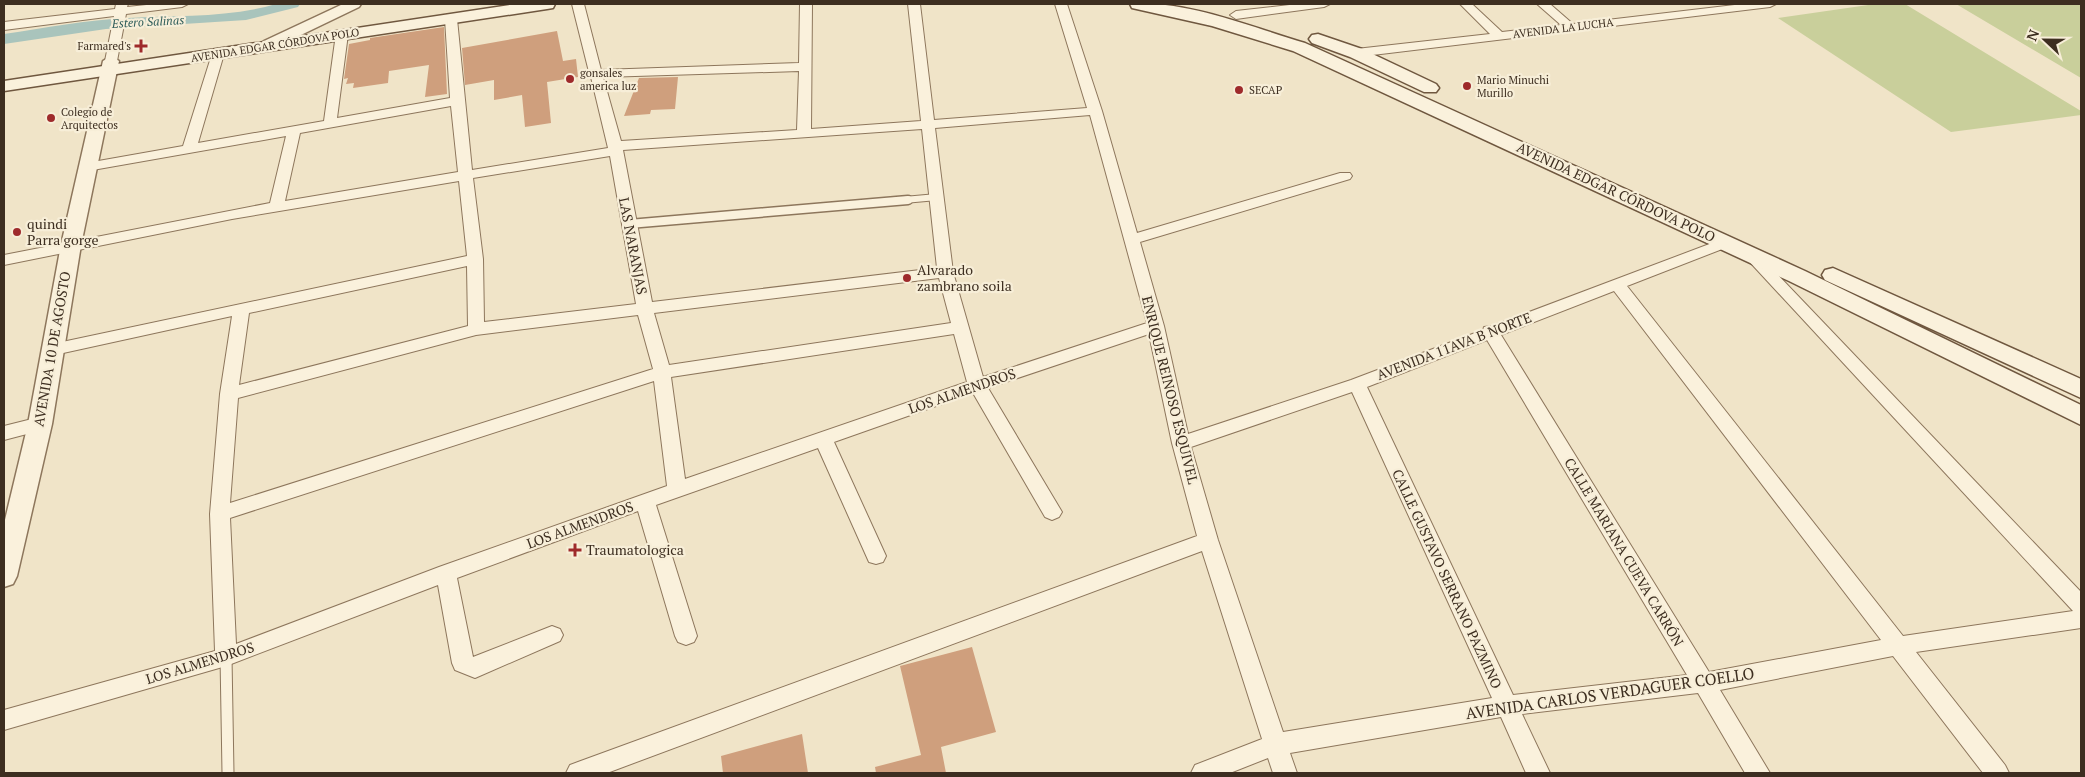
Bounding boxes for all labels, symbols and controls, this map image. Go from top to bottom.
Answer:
water label: Estero Salinas [110,12,185,31]
street label: AVENIDA LA LUCHA [1512,15,1615,41]
north arrow [2020,15,2070,65]
street label: AVENIDA EDGAR CÓRDOVA POLO [190,25,360,65]
text: N [2022,26,2043,43]
place label: Farmared's [77,39,131,53]
marker: Farmared's [135,40,147,52]
place label: gonsales america luz [580,66,636,93]
marker: gonsales america luz [564,73,576,85]
place label: Mario Minuchi Murillo [1477,73,1549,100]
marker: Mario Minuchi Murillo [1461,80,1473,92]
place label: SECAP [1249,83,1283,97]
marker: SECAP [1233,84,1245,96]
place label: Colegio de Arquitectos [61,105,118,132]
marker: Colegio de Arquitectos [45,112,57,124]
street label: AVENIDA EDGAR CÓRDOVA POLO [1514,137,1719,246]
street label: LAS NARANJAS [615,196,652,296]
place label: quindi Parra gorge [27,214,99,249]
marker: quindi Parra gorge [11,226,23,238]
place label: Alvarado zambrano soila [917,260,1012,295]
street label: AVENIDA 10 DE AGOSTO [28,270,75,428]
marker: Alvarado zambrano soila [901,272,913,284]
street label: ENRIQUE REINOSO ESQUIVEL [1138,294,1203,486]
street label: AVENIDA 11AVA B NORTE [1374,307,1534,384]
street label: LOS ALMENDROS [906,363,1018,418]
street label: CALLE MARIANA CUEVA CARRÓN [1560,454,1688,650]
street label: CALLE GUSTAVO SERRANO PAZMINO [1388,466,1507,692]
street label: LOS ALMENDROS [524,496,636,553]
place label: Traumatologica [586,540,684,559]
marker: Traumatologica [568,543,582,557]
street label: LOS ALMENDROS [143,637,256,688]
street label: AVENIDA CARLOS VERDAGUER COELLO [1464,662,1756,724]

